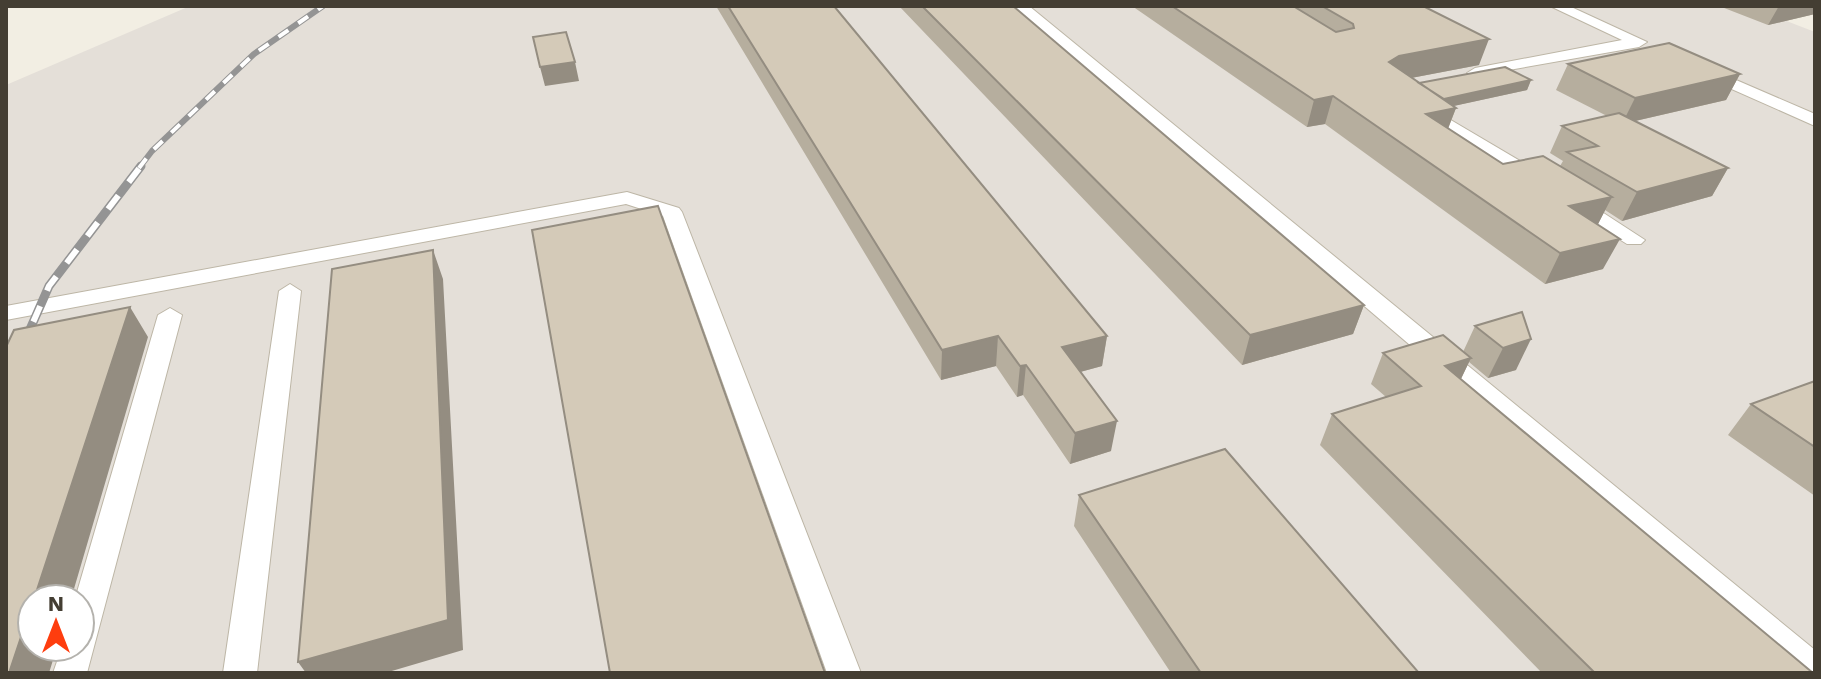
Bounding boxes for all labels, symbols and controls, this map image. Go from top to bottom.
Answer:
north arrow [16,583,96,663]
text: N [48,591,64,616]

